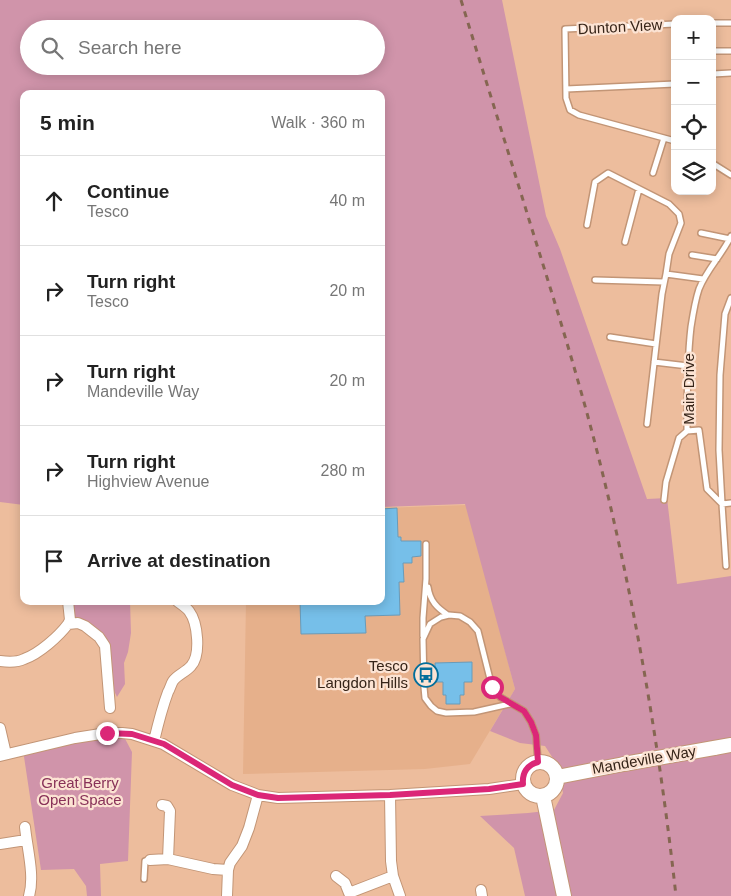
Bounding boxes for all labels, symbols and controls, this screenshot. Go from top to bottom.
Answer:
map controls [671,15,716,195]
button: + [671,15,716,60]
street label: Dunton View [577,16,663,37]
search box [20,20,385,75]
icon: search [38,34,66,62]
text: Search here [78,37,182,58]
button: − [671,60,716,105]
button: locate [671,105,716,150]
text: 5 min [40,111,95,134]
text: Walk · 360 m [271,114,365,131]
button: layers [671,150,716,195]
text: Continue [87,181,169,202]
icon: ahead [40,187,68,215]
text: 40 m [329,192,365,209]
text: Tesco [87,203,129,220]
text: Turn right [87,271,175,292]
icon: right [40,277,68,305]
text: 20 m [329,282,365,299]
text: Tesco [87,293,129,310]
street label: Main Drive [680,353,697,425]
text: Turn right [87,361,175,382]
icon: right [40,367,68,395]
text: 20 m [329,372,365,389]
text: Mandeville Way [87,383,199,400]
text: Turn right [87,451,175,472]
icon: right [40,457,68,485]
text: 280 m [321,462,365,479]
text: Highview Avenue [87,473,209,490]
icon: arrive [40,547,68,575]
text: Arrive at destination [87,550,271,571]
place label: Tesco Langdon Hills [317,657,408,691]
bus stop icon: Tesco Langdon Hills [413,662,439,688]
route start [481,676,504,699]
route end [96,722,119,745]
street label: Mandeville Way [591,742,698,777]
park label: Great Berry Open Space [38,774,122,808]

